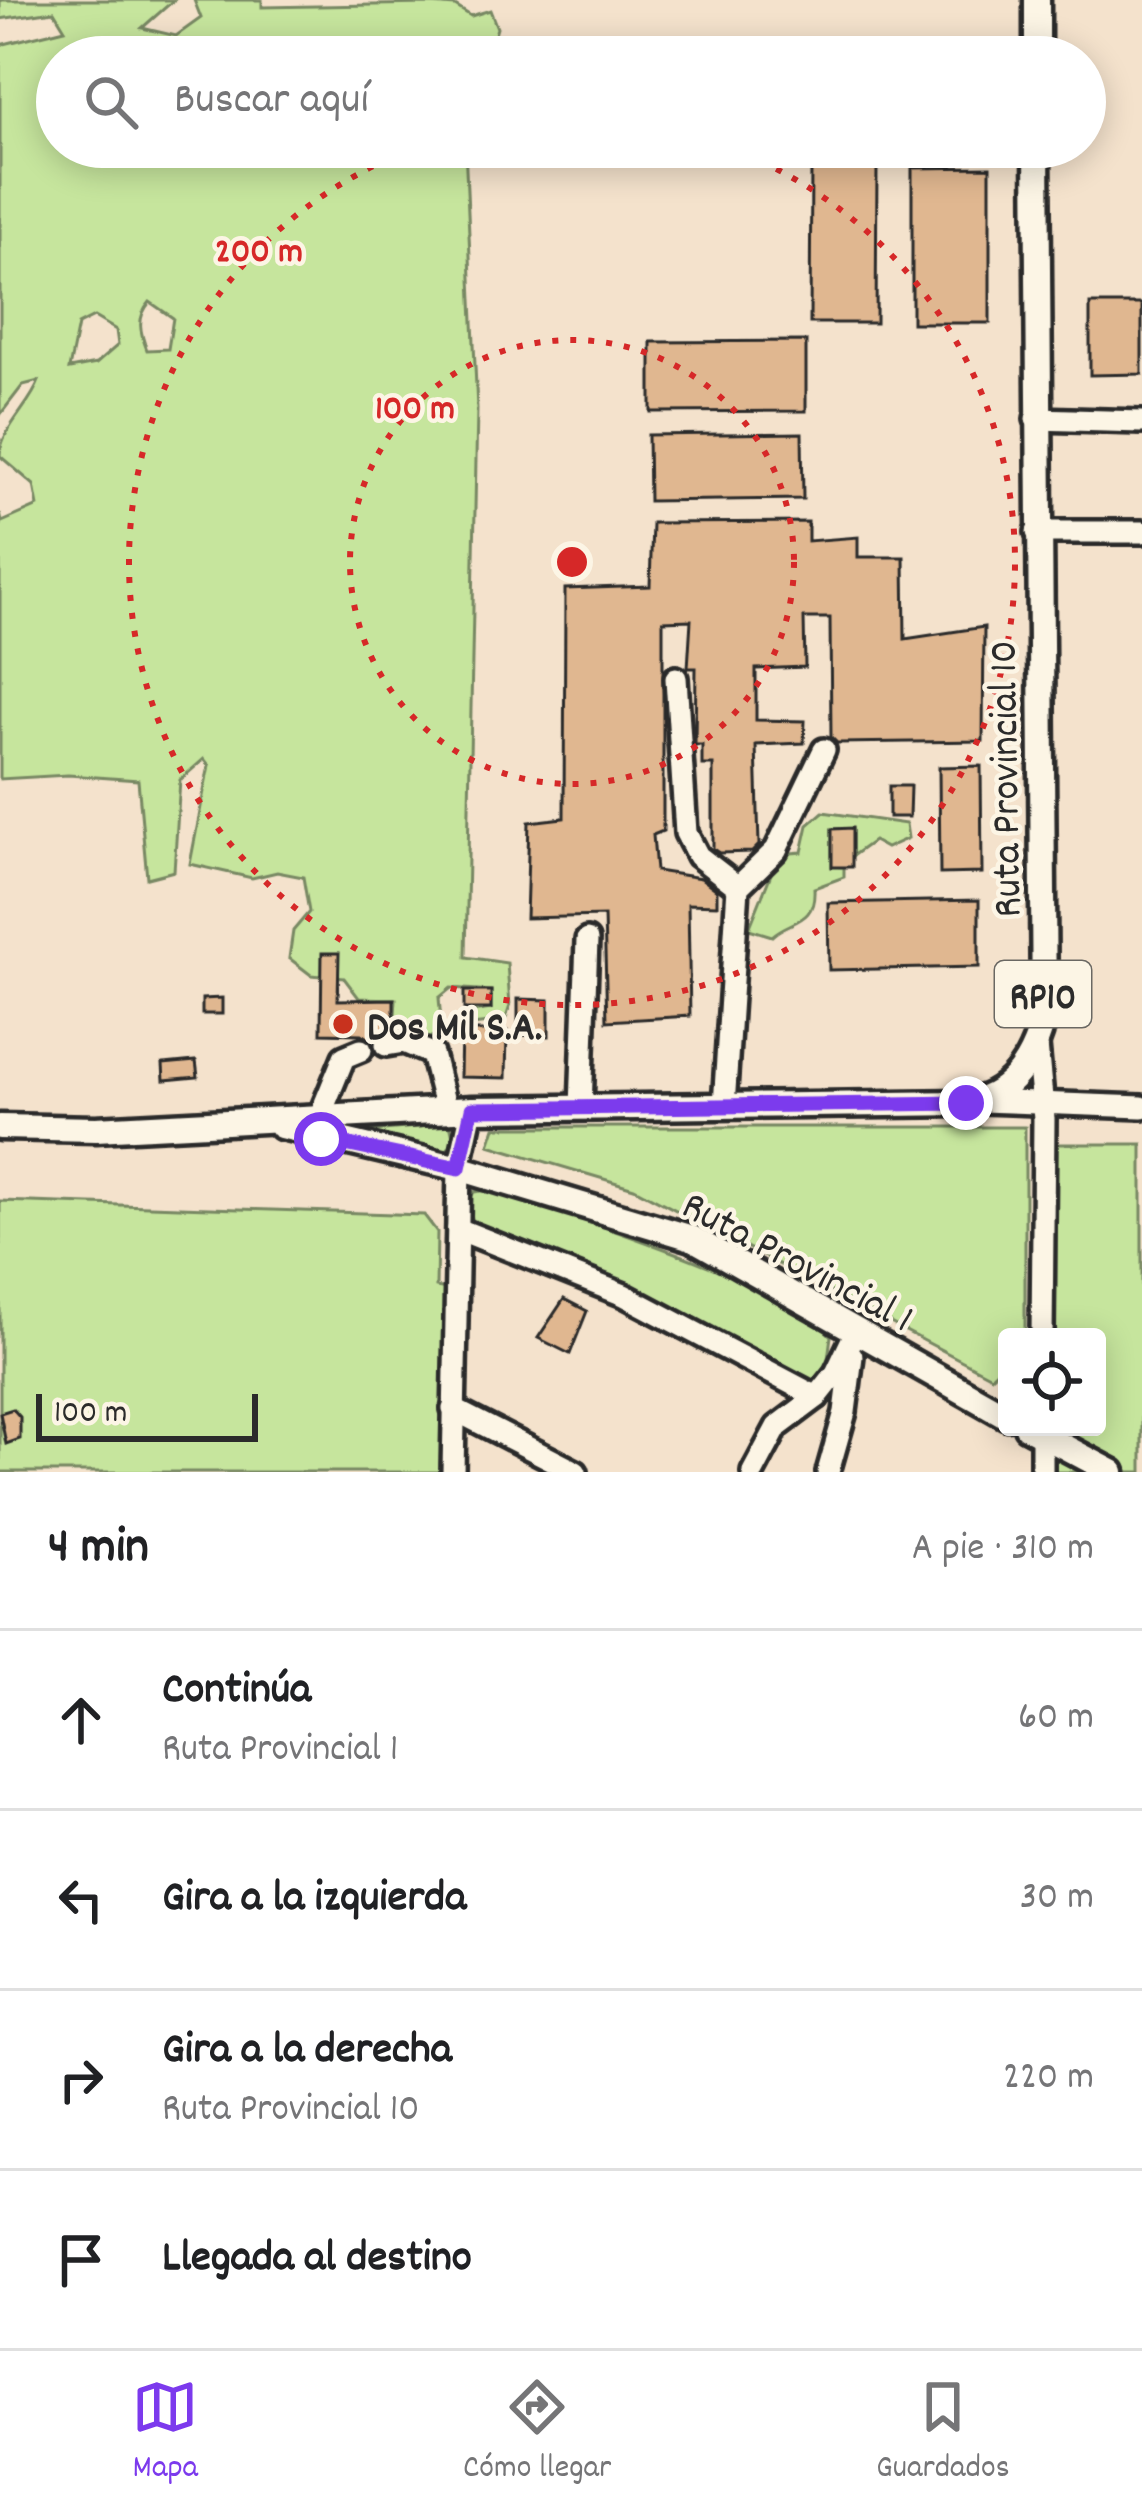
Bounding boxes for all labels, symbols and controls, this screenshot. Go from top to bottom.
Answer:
search box [36,36,1106,168]
icon: search [78,69,144,135]
text: Buscar aquí [174,70,369,134]
text: 200 m [215,228,303,280]
text: 100 m [375,385,455,437]
centre of rings [551,541,593,583]
street label: Ruta Provincial 10 [977,640,1041,918]
road number: RP10 [995,961,1091,1027]
place label: Dos Mil S.A. [367,1001,542,1061]
marker: Dos Mil S.A. [330,1011,356,1037]
route end [939,1076,993,1130]
route start [294,1112,348,1166]
street label: Ruta Provincial 1 [669,1179,922,1351]
map controls [998,1328,1106,1436]
button: locate [998,1328,1106,1436]
scale bar [36,1388,258,1441]
text: 100 m [54,1391,127,1438]
text: 4 min [48,1514,149,1586]
text: A pie · 310 m [912,1523,1094,1578]
text: Continúa [162,1660,311,1724]
icon: ahead [48,1687,114,1753]
text: 60 m [1018,1692,1094,1747]
text: Ruta Provincial 1 [162,1724,398,1779]
icon: left [48,1867,114,1933]
text: Gira a la izquierda [162,1868,466,1932]
text: 30 m [1020,1872,1094,1927]
text: Gira a la derecha [162,2020,452,2084]
icon: right [48,2047,114,2113]
text: 220 m [1003,2052,1094,2107]
text: Ruta Provincial 10 [162,2084,419,2139]
icon: arrive [48,2227,114,2293]
text: Llegada al destino [162,2228,472,2292]
tab: Mapa [132,2374,198,2493]
tab: Cómo llegar [463,2374,611,2493]
tab: Guardados [876,2374,1010,2493]

